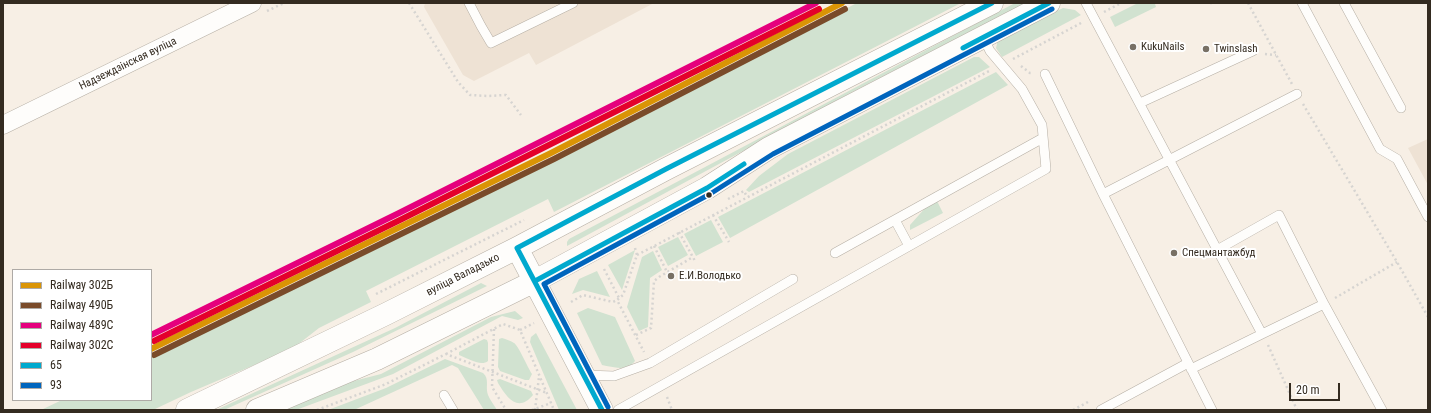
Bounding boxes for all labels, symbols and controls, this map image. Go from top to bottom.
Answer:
street label: Надзеждзінская вуліца [77,35,179,93]
place label: KukuNails [1141,40,1185,54]
marker: KukuNails [1128,42,1138,52]
place label: Twinslash [1214,42,1258,56]
marker: Twinslash [1201,44,1211,54]
unlabelled marker [704,190,714,200]
place label: Спецмантажбуд [1182,246,1255,260]
marker: Спецмантажбуд [1169,248,1179,258]
street label: вуліца Валадзько [424,251,502,299]
legend [12,269,152,401]
place label: Е.И.Володько [679,269,741,283]
marker: Е.И.Володько [666,271,676,281]
text: Railway 302Б [50,278,113,292]
text: Railway 490Б [50,298,113,312]
text: Railway 489С [50,318,113,332]
text: Railway 302С [50,338,113,352]
text: 65 [50,358,62,372]
scale bar [1291,375,1342,401]
text: 93 [50,378,62,392]
text: 20 m [1296,383,1320,397]

